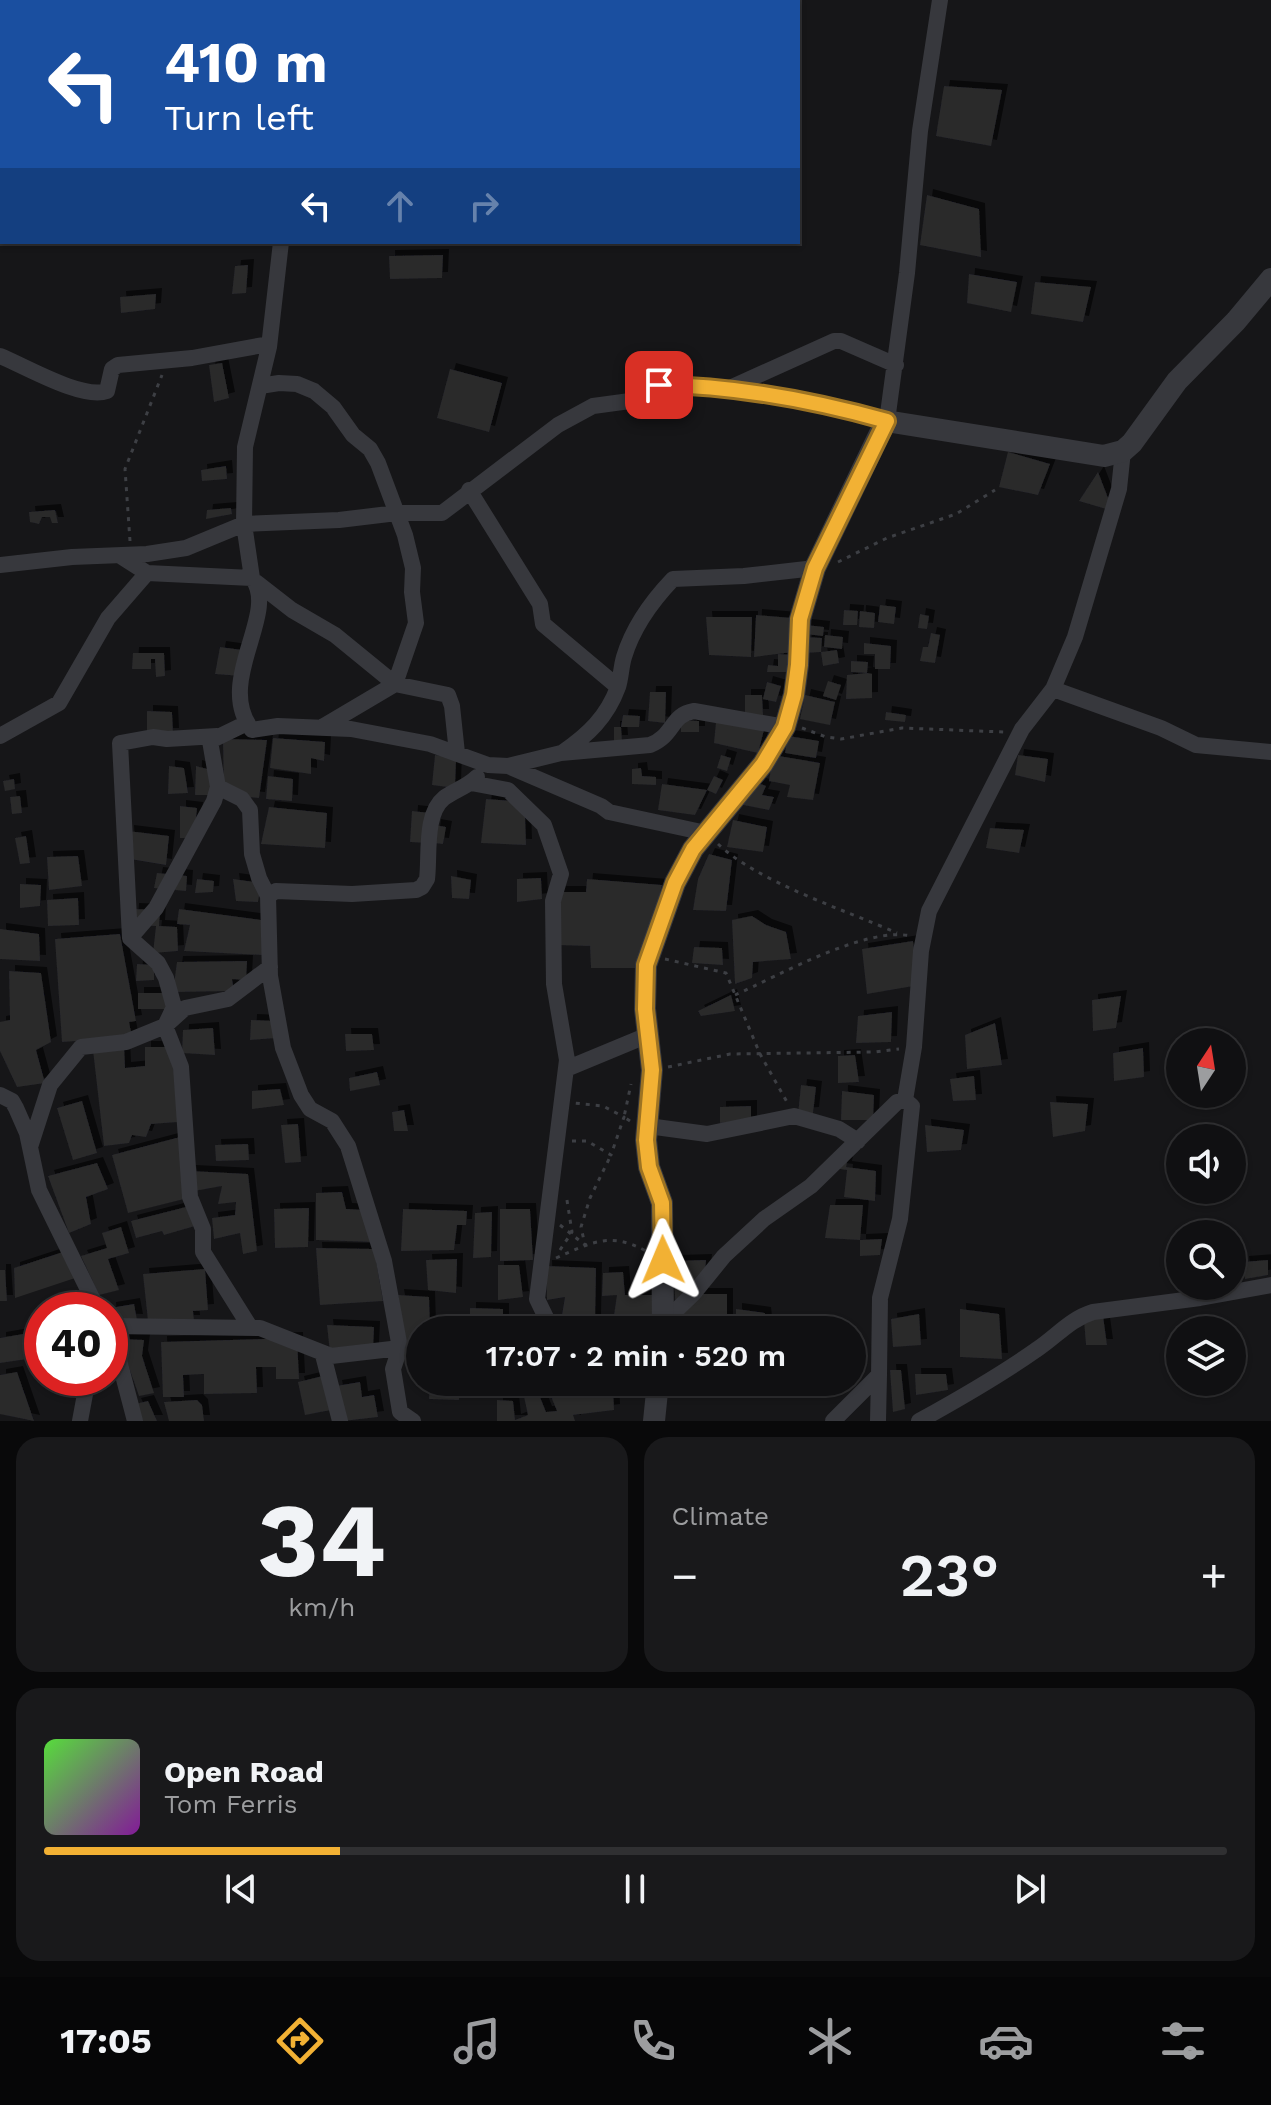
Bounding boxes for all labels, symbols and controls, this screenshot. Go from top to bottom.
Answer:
text: 410 m [164,30,328,96]
icon: left [32,32,136,136]
text: Turn left [164,97,314,139]
icon: left [294,184,338,228]
icon: ahead [378,184,422,228]
icon: right [462,184,506,228]
pin [625,351,693,419]
icon: arrive [637,363,681,407]
north arrow [1166,1028,1246,1108]
map controls [1166,1028,1246,1396]
button: sound [1166,1124,1246,1204]
position arrow [621,1218,705,1302]
button: search [1166,1220,1246,1300]
speed limit sign: 40 [24,1292,128,1396]
button: layers [1166,1316,1246,1396]
text: 17:07 · 2 min · 520 m [486,1338,786,1373]
text: 34 [257,1479,386,1601]
text: Climate [672,1501,769,1531]
text: 23° [899,1540,999,1611]
text: − [672,1550,698,1602]
text: + [1200,1550,1227,1602]
text: km/h [288,1592,355,1622]
text: Open Road [164,1754,324,1789]
text: Tom Ferris [164,1789,297,1819]
icon: previous [219,1867,263,1911]
icon: pause [613,1867,657,1911]
icon: next [1008,1867,1052,1911]
icon: directions [272,2013,328,2069]
icon: music [449,2013,505,2069]
icon: phone [625,2013,681,2069]
icon: climate [802,2013,858,2069]
icon: car [978,2013,1034,2069]
icon: filters [1155,2013,1211,2069]
text: 17:05 [60,2020,152,2062]

